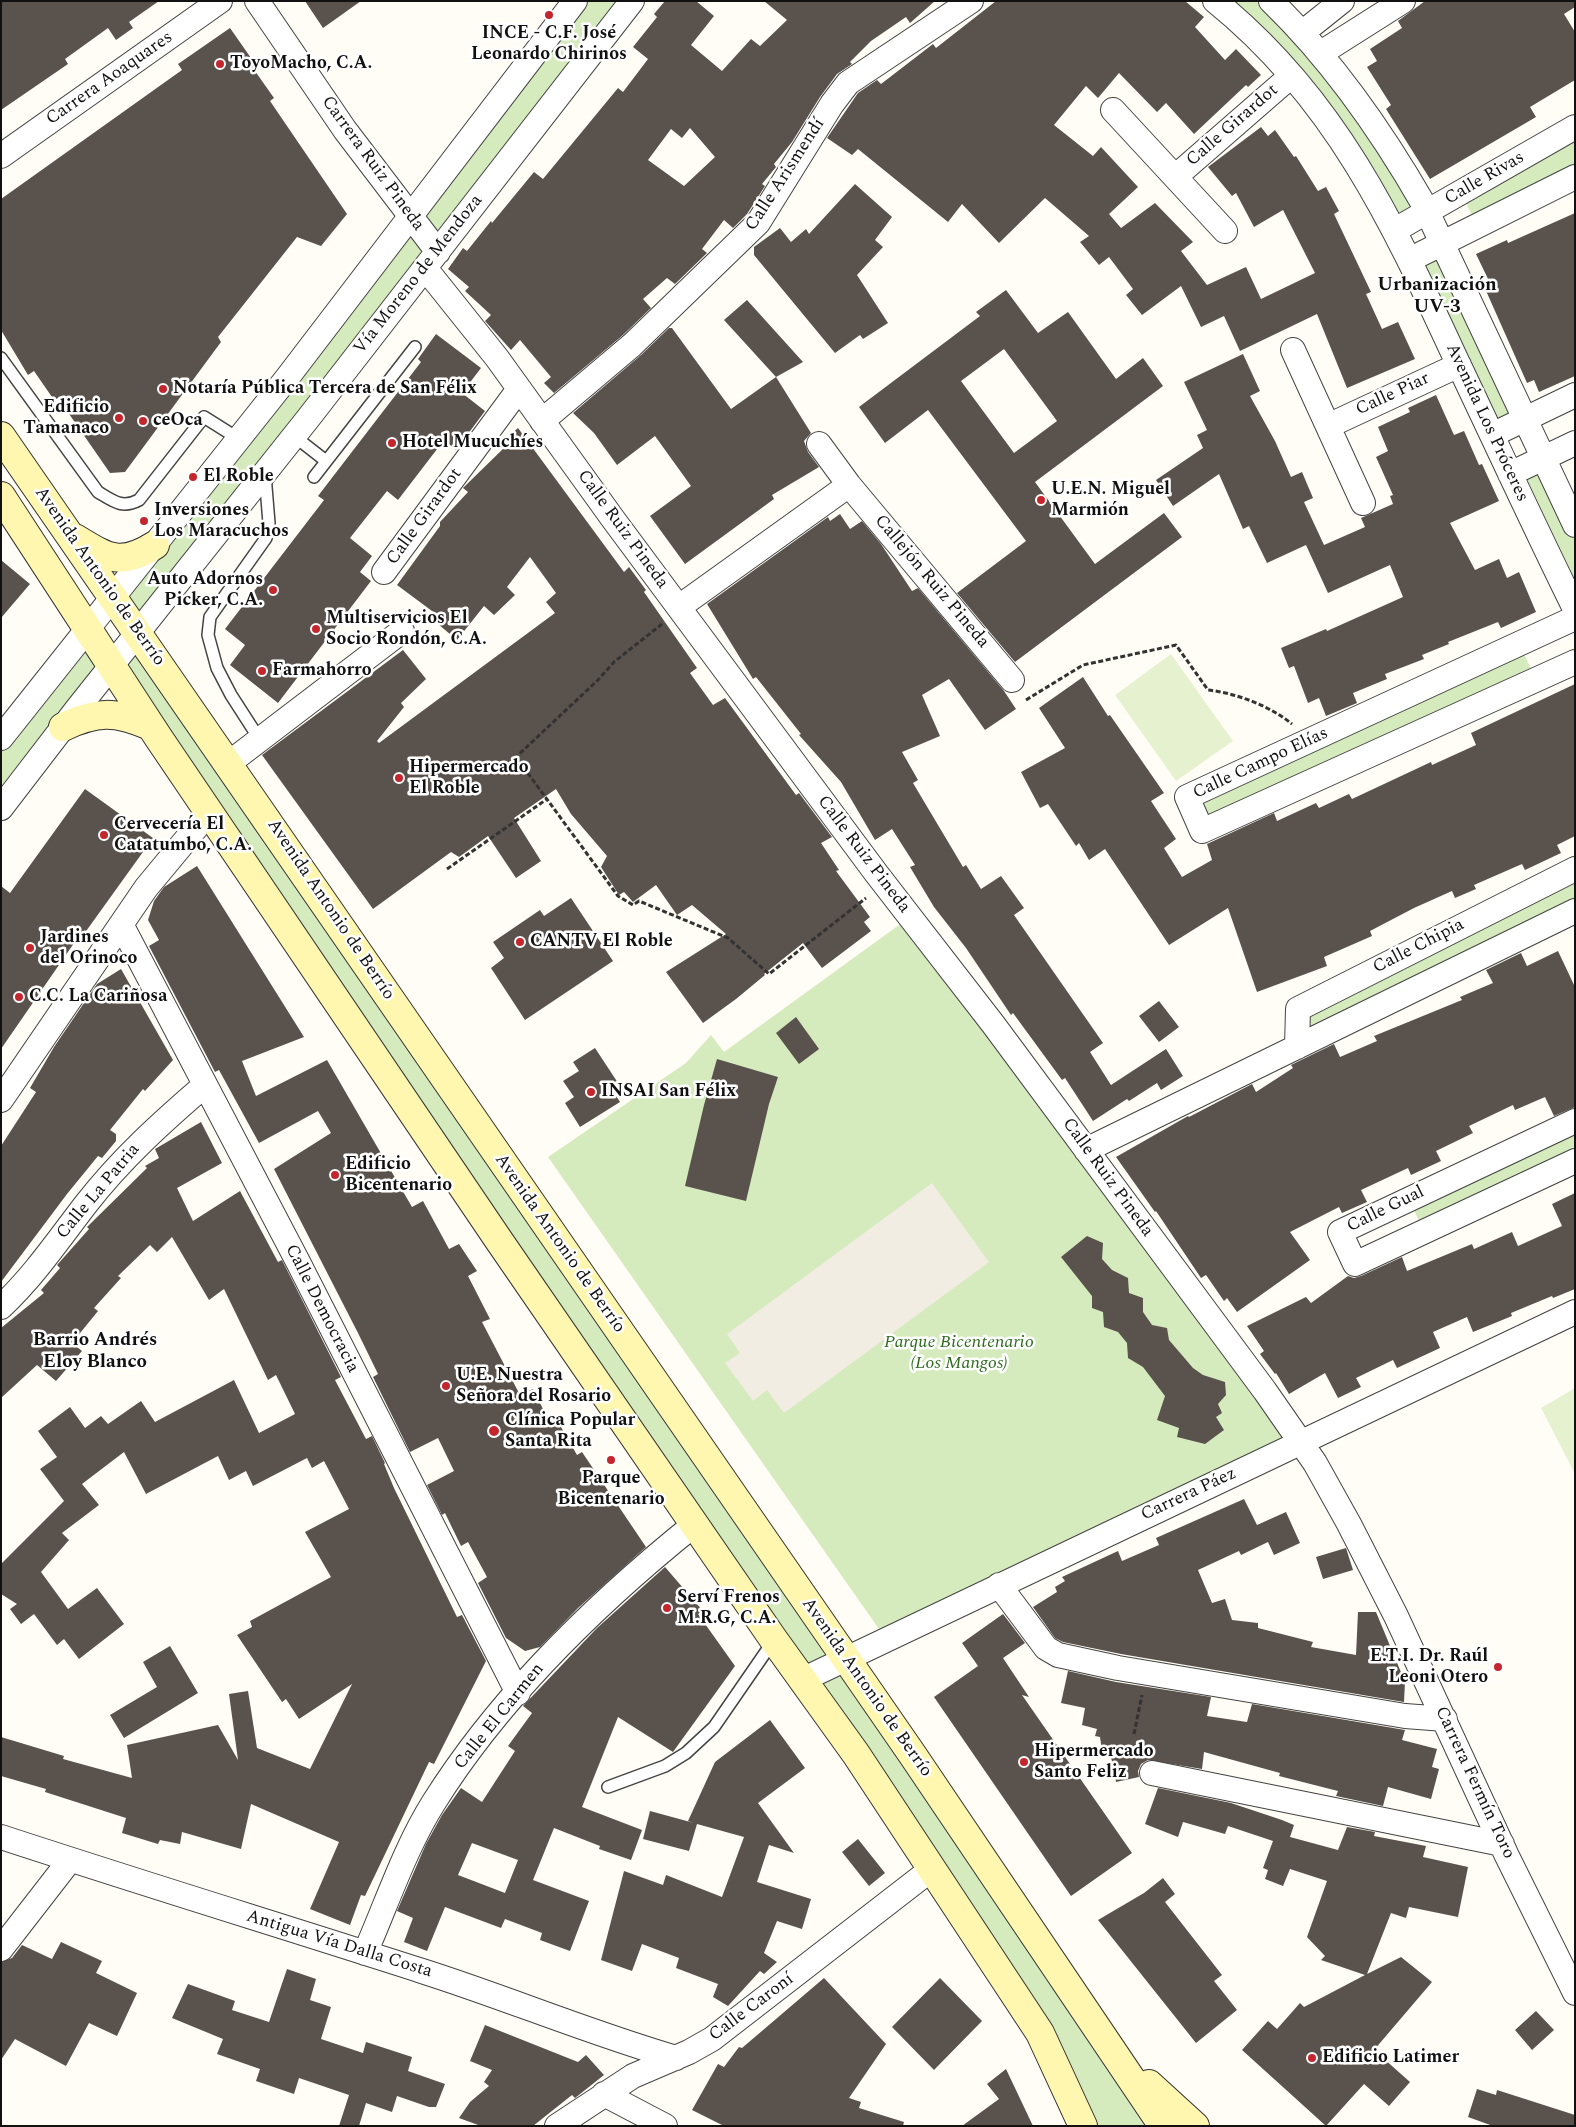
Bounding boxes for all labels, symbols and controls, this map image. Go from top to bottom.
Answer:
marker: INCE - C.F. José Leonardo Chirinos [543,9,555,21]
place label: INCE - C.F. José Leonardo Chirinos [471,23,627,66]
street label: Carrera Aoaquares [42,27,178,131]
place label: ToyoMacho, C.A. [230,53,372,75]
marker: ToyoMacho, C.A. [214,58,226,70]
street label: Calle Girardot [1183,80,1283,172]
street label: Carrera Ruiz Pineda [316,92,428,236]
street label: Calle Arismendí [742,115,830,235]
street label: Calle Rivas [1441,148,1529,210]
street label: Vía Moreno de Mendoza [350,191,488,359]
district label: Urbanización UV-3 [1377,275,1497,319]
street label: Avenida Los Próceres [1440,340,1532,506]
street label: Calle Piar [1353,369,1433,421]
place label: Notaría Pública Tercera de San Félix [173,378,477,400]
marker: Notaría Pública Tercera de San Félix [157,383,169,395]
place label: Edificio Tamanaco [23,397,109,439]
place label: ceOca [153,410,203,432]
marker: Edificio Tamanaco [113,412,125,424]
marker: ceOca [137,415,149,427]
place label: Hotel Mucuchíes [402,432,543,454]
marker: Hotel Mucuchíes [386,437,398,449]
street label: Calle Girardot [383,464,467,570]
place label: El Roble [203,466,274,488]
street label: Calle Ruiz Pineda [572,466,672,594]
marker: El Roble [187,471,199,483]
place label: U.E.N. Miguel Marmión [1051,479,1170,522]
street label: Avenida Antonio de Berrío [29,483,169,671]
marker: U.E.N. Miguel Marmión [1035,494,1047,506]
place label: Inversiones Los Maracuchos [154,500,289,542]
street label: Callejón Ruiz Pineda [869,511,993,653]
marker: Inversiones Los Maracuchos [138,515,150,527]
place label: Auto Adornos Picker, C.A. [147,569,263,612]
marker: Auto Adornos Picker, C.A. [267,584,279,596]
place label: Multiservicios El Socio Rondón, C.A. [326,608,487,650]
marker: Multiservicios El Socio Rondón, C.A. [310,623,322,635]
place label: Farmahorro [272,660,372,682]
marker: Farmahorro [256,665,268,677]
street label: Calle Campo Elías [1190,723,1332,805]
place label: Hipermercado El Roble [409,757,529,800]
marker: Hipermercado El Roble [393,772,405,784]
street label: Calle Ruiz Pineda [812,792,914,918]
place label: Cervecería El Catatumbo, C.A. [114,814,252,856]
street label: Avenida Antonio de Berrío [261,815,399,1005]
marker: Cervecería El Catatumbo, C.A. [98,829,110,841]
street label: Calle Chipia [1370,915,1468,979]
place label: Jardines del Orinoco [40,927,137,970]
place label: CANTV El Roble [530,931,673,953]
marker: CANTV El Roble [514,936,526,948]
marker: Jardines del Orinoco [24,942,36,954]
place label: C.C. La Cariñosa [29,986,167,1008]
marker: C.C. La Cariñosa [13,991,25,1003]
place label: INSAI San Félix [601,1081,736,1103]
marker: INSAI San Félix [585,1086,597,1098]
street label: Calle Ruiz Pineda [1057,1114,1157,1242]
street label: Calle La Patria [53,1140,145,1244]
street label: Avenida Antonio de Berrío [489,1150,629,1338]
place label: Edificio Bicentenario [345,1154,452,1196]
marker: Edificio Bicentenario [329,1169,341,1181]
street label: Calle Gual [1344,1182,1428,1238]
street label: Calle Democracia [279,1241,363,1377]
district label: Barrio Andrés Eloy Blanco [33,1330,157,1374]
park label: Parque Bicentenario (Los Mangos) [884,1332,1034,1375]
place label: U.E. Nuestra Señora del Rosario [456,1365,611,1408]
marker: U.E. Nuestra Señora del Rosario [440,1380,452,1392]
place label: Clínica Popular Santa Rita [505,1410,635,1452]
marker: Clínica Popular Santa Rita [487,1424,501,1438]
marker: Parque Bicentenario [605,1454,617,1466]
street label: Carrera Páez [1138,1463,1240,1527]
place label: Parque Bicentenario [558,1468,664,1510]
place label: Serví Frenos M.R.G, C.A. [677,1587,780,1630]
street label: Avenida Antonio de Berrío [796,1594,936,1782]
marker: Serví Frenos M.R.G, C.A. [661,1602,673,1614]
place label: E.T.I. Dr. Raúl Leoni Otero [1370,1646,1488,1688]
street label: Calle El Carmen [450,1659,550,1775]
marker: E.T.I. Dr. Raúl Leoni Otero [1492,1661,1504,1673]
street label: Carrera Fermín Toro [1429,1703,1519,1863]
place label: Hipermercado Santo Feliz [1034,1741,1154,1784]
marker: Hipermercado Santo Feliz [1018,1756,1030,1768]
street label: Antigua Vía Dalla Costa [243,1906,435,1984]
street label: Calle Caroní [705,1969,799,2047]
place label: Edificio Latimer [1322,2047,1459,2069]
marker: Edificio Latimer [1306,2052,1318,2064]

